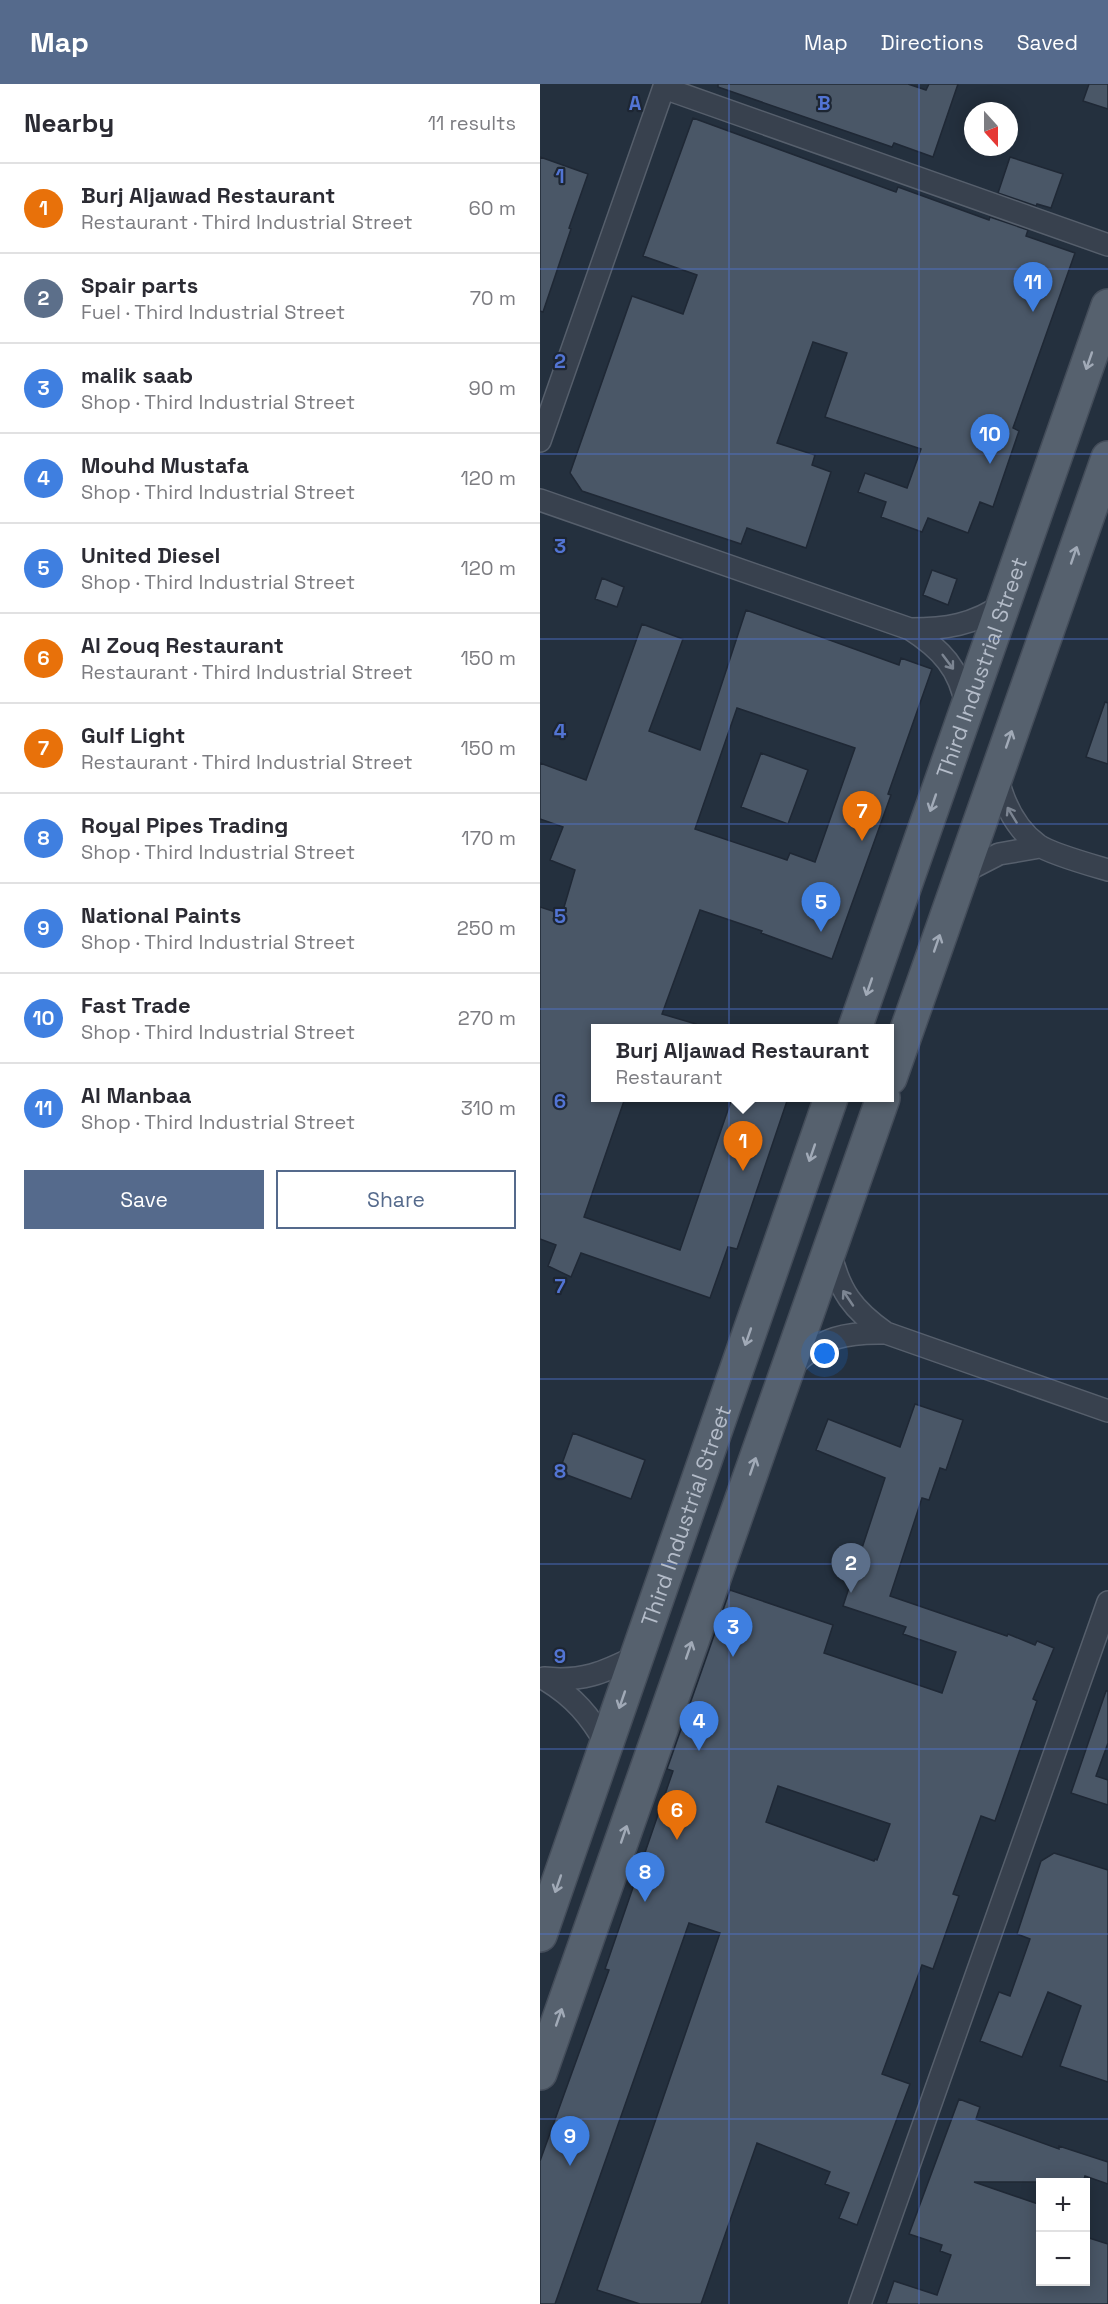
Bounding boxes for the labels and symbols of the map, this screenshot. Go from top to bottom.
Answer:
text: A [629,90,642,116]
text: B [817,90,831,116]
north arrow [964,102,1018,156]
text: 1 [555,163,565,189]
pin: 11 [1014,262,1052,312]
text: 2 [554,348,566,374]
one-way arrow [1082,352,1093,370]
pin: 10 [970,414,1010,464]
text: 3 [554,533,566,559]
one-way arrow [1069,547,1080,565]
street label: Third Industrial Street [930,553,1033,782]
one-way arrow [941,653,954,669]
text: 4 [554,718,567,744]
one-way arrow [1005,730,1016,749]
pin: 7 [842,792,882,841]
one-way arrow [927,793,938,812]
one-way arrow [1005,807,1017,824]
pin: 5 [802,882,840,932]
text: 5 [554,903,566,929]
one-way arrow [933,934,944,953]
one-way arrow [863,977,874,996]
text: 6 [554,1088,566,1114]
pin: 1 [724,1122,762,1171]
one-way arrow [805,1143,816,1162]
text: 7 [554,1273,566,1299]
one-way arrow [842,1289,855,1306]
one-way arrow [741,1327,752,1346]
your location [810,1339,839,1368]
street label: Third Industrial Street [634,1401,737,1630]
one-way arrow [749,1457,760,1475]
text: 8 [554,1458,566,1484]
pin: 2 [832,1544,870,1593]
pin: 3 [714,1608,752,1657]
one-way arrow [684,1641,695,1659]
text: 9 [554,1643,566,1669]
one-way arrow [615,1690,626,1709]
pin: 4 [680,1702,718,1751]
pin: 6 [658,1790,696,1840]
one-way arrow [620,1825,631,1843]
pin: 8 [626,1852,664,1902]
one-way arrow [551,1874,562,1893]
one-way arrow [555,2009,566,2027]
pin: 9 [550,2116,590,2166]

